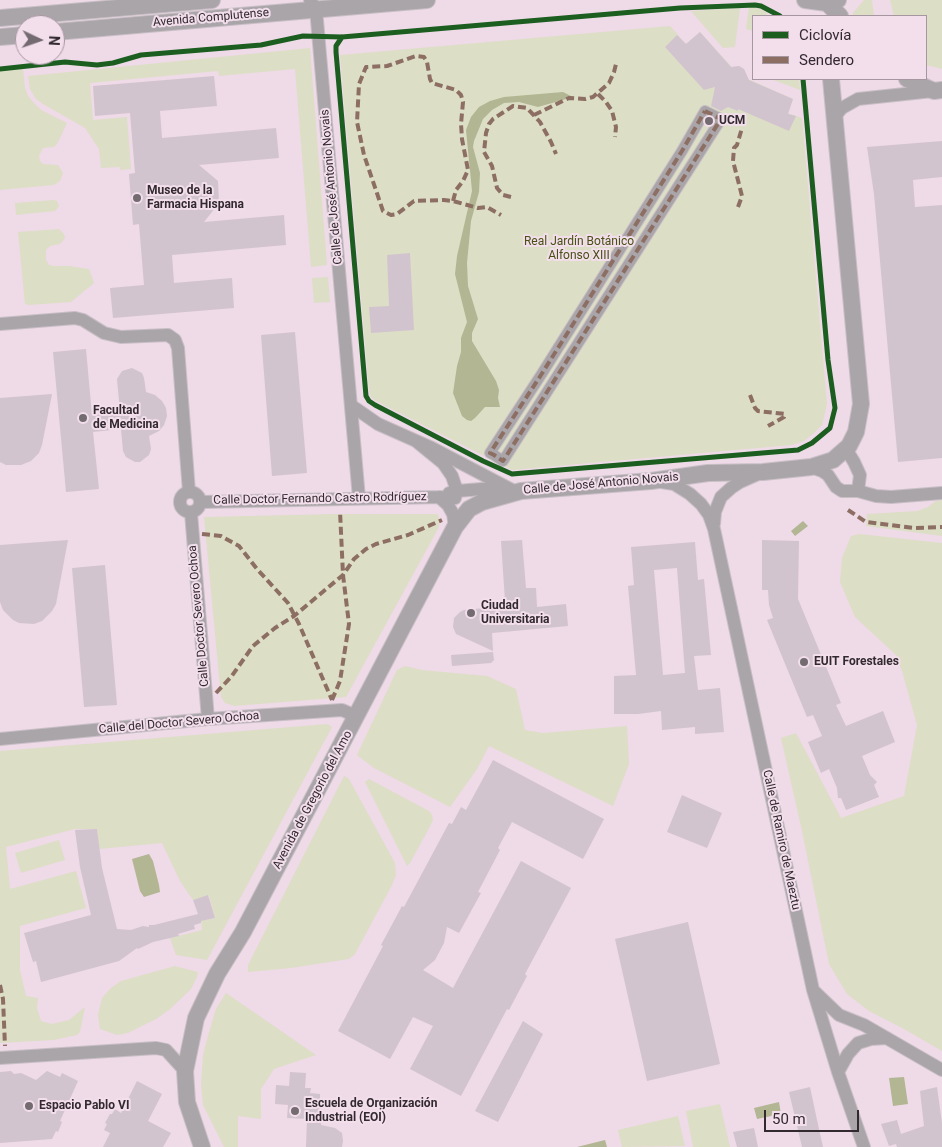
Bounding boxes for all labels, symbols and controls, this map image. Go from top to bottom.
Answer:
street label: Avenida Complutense [152,6,270,30]
north arrow [15,15,65,65]
legend [752,15,927,80]
text: Ciclovía [799,26,852,44]
text: N [46,35,62,46]
text: Sendero [799,51,854,69]
street label: Calle de José Antonio Novais [318,109,346,265]
place label: UCM [719,114,745,128]
marker: UCM [703,115,715,127]
place label: Museo de la Farmacia Hispana [147,184,244,212]
marker: Museo de la Farmacia Hispana [131,192,143,204]
park label: Real Jardín Botánico Alfonso XIII [524,235,634,263]
place label: Facultad de Medicina [93,404,159,432]
marker: Facultad de Medicina [77,412,89,424]
street label: Calle de José Antonio Novais [523,470,679,498]
street label: Calle Doctor Fernando Castro Rodríguez [213,490,427,508]
street label: Calle Doctor Severo Ochoa [186,545,212,687]
place label: Ciudad Universitaria [481,599,550,627]
marker: Ciudad Universitaria [465,607,477,619]
place label: EUIT Forestales [814,655,899,669]
marker: EUIT Forestales [798,656,810,668]
street label: Calle del Doctor Severo Ochoa [98,709,260,737]
street label: Avenida de Gregorio del Amo [270,728,356,872]
street label: Calle de Ramiro de Maeztu [759,769,803,911]
place label: Escuela de Organización Industrial (EOI) [305,1097,437,1125]
place label: Espacio Pablo VI [39,1099,129,1113]
marker: Espacio Pablo VI [23,1100,35,1112]
scale bar [767,1100,862,1132]
marker: Escuela de Organización Industrial (EOI) [289,1105,301,1117]
text: 50 m [772,1110,806,1128]

